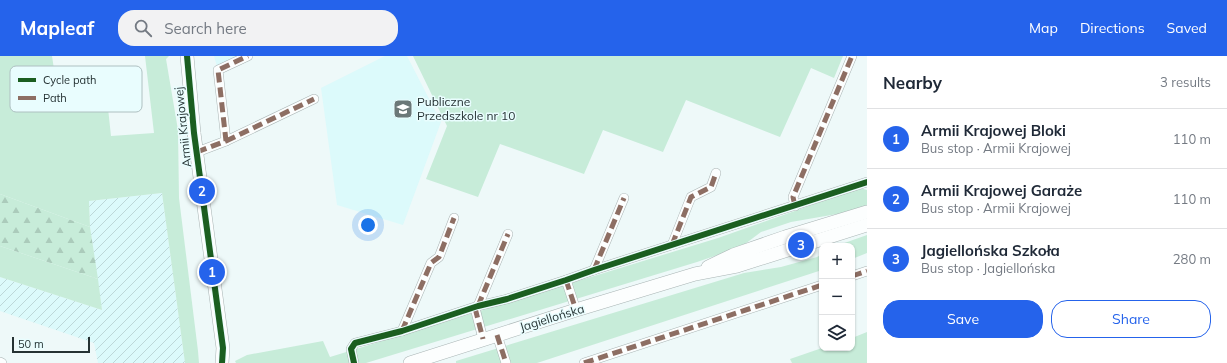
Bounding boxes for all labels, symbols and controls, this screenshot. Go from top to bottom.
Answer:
search box [118,10,398,46]
text: Mapleaf [20,16,94,40]
icon: search [132,17,154,39]
text: Search here [164,19,247,38]
text: Map [1029,19,1058,37]
text: Directions [1080,19,1145,37]
text: Saved [1167,19,1207,37]
legend [10,66,142,112]
text: Nearby [883,72,942,93]
text: Cycle path [43,73,96,87]
text: 3 results [1160,74,1211,90]
street label: Armii Krajowej [171,86,194,168]
text: Path [43,91,67,105]
place label: Publiczne Przedszkole nr 10 [417,94,515,123]
school or university icon: Publiczne Przedszkole nr 10 [392,98,414,120]
text: Armii Krajowej Bloki [921,121,1066,140]
text: 1 [892,131,900,147]
text: 110 m [1173,131,1211,147]
text: Bus stop · Armii Krajowej [921,140,1071,156]
pin: 2 [189,176,215,206]
text: Armii Krajowej Garaże [921,181,1082,200]
text: 2 [892,191,900,207]
text: 110 m [1173,191,1211,207]
text: Bus stop · Armii Krajowej [921,200,1071,216]
your location [358,215,378,235]
pin: 3 [788,230,814,260]
text: Jagiellońska Szkoła [921,241,1060,260]
map controls [819,243,855,351]
button: + [819,243,855,279]
text: 3 [892,251,900,267]
text: 280 m [1173,251,1211,267]
pin: 1 [199,257,225,287]
text: Bus stop · Jagiellońska [921,260,1055,276]
button: − [819,279,855,315]
button: Save [883,300,1043,338]
button: Share [1051,300,1211,338]
street label: Jagiellońska [518,301,586,334]
button: layers [819,315,855,351]
scale bar [12,335,90,354]
text: 50 m [18,337,44,351]

